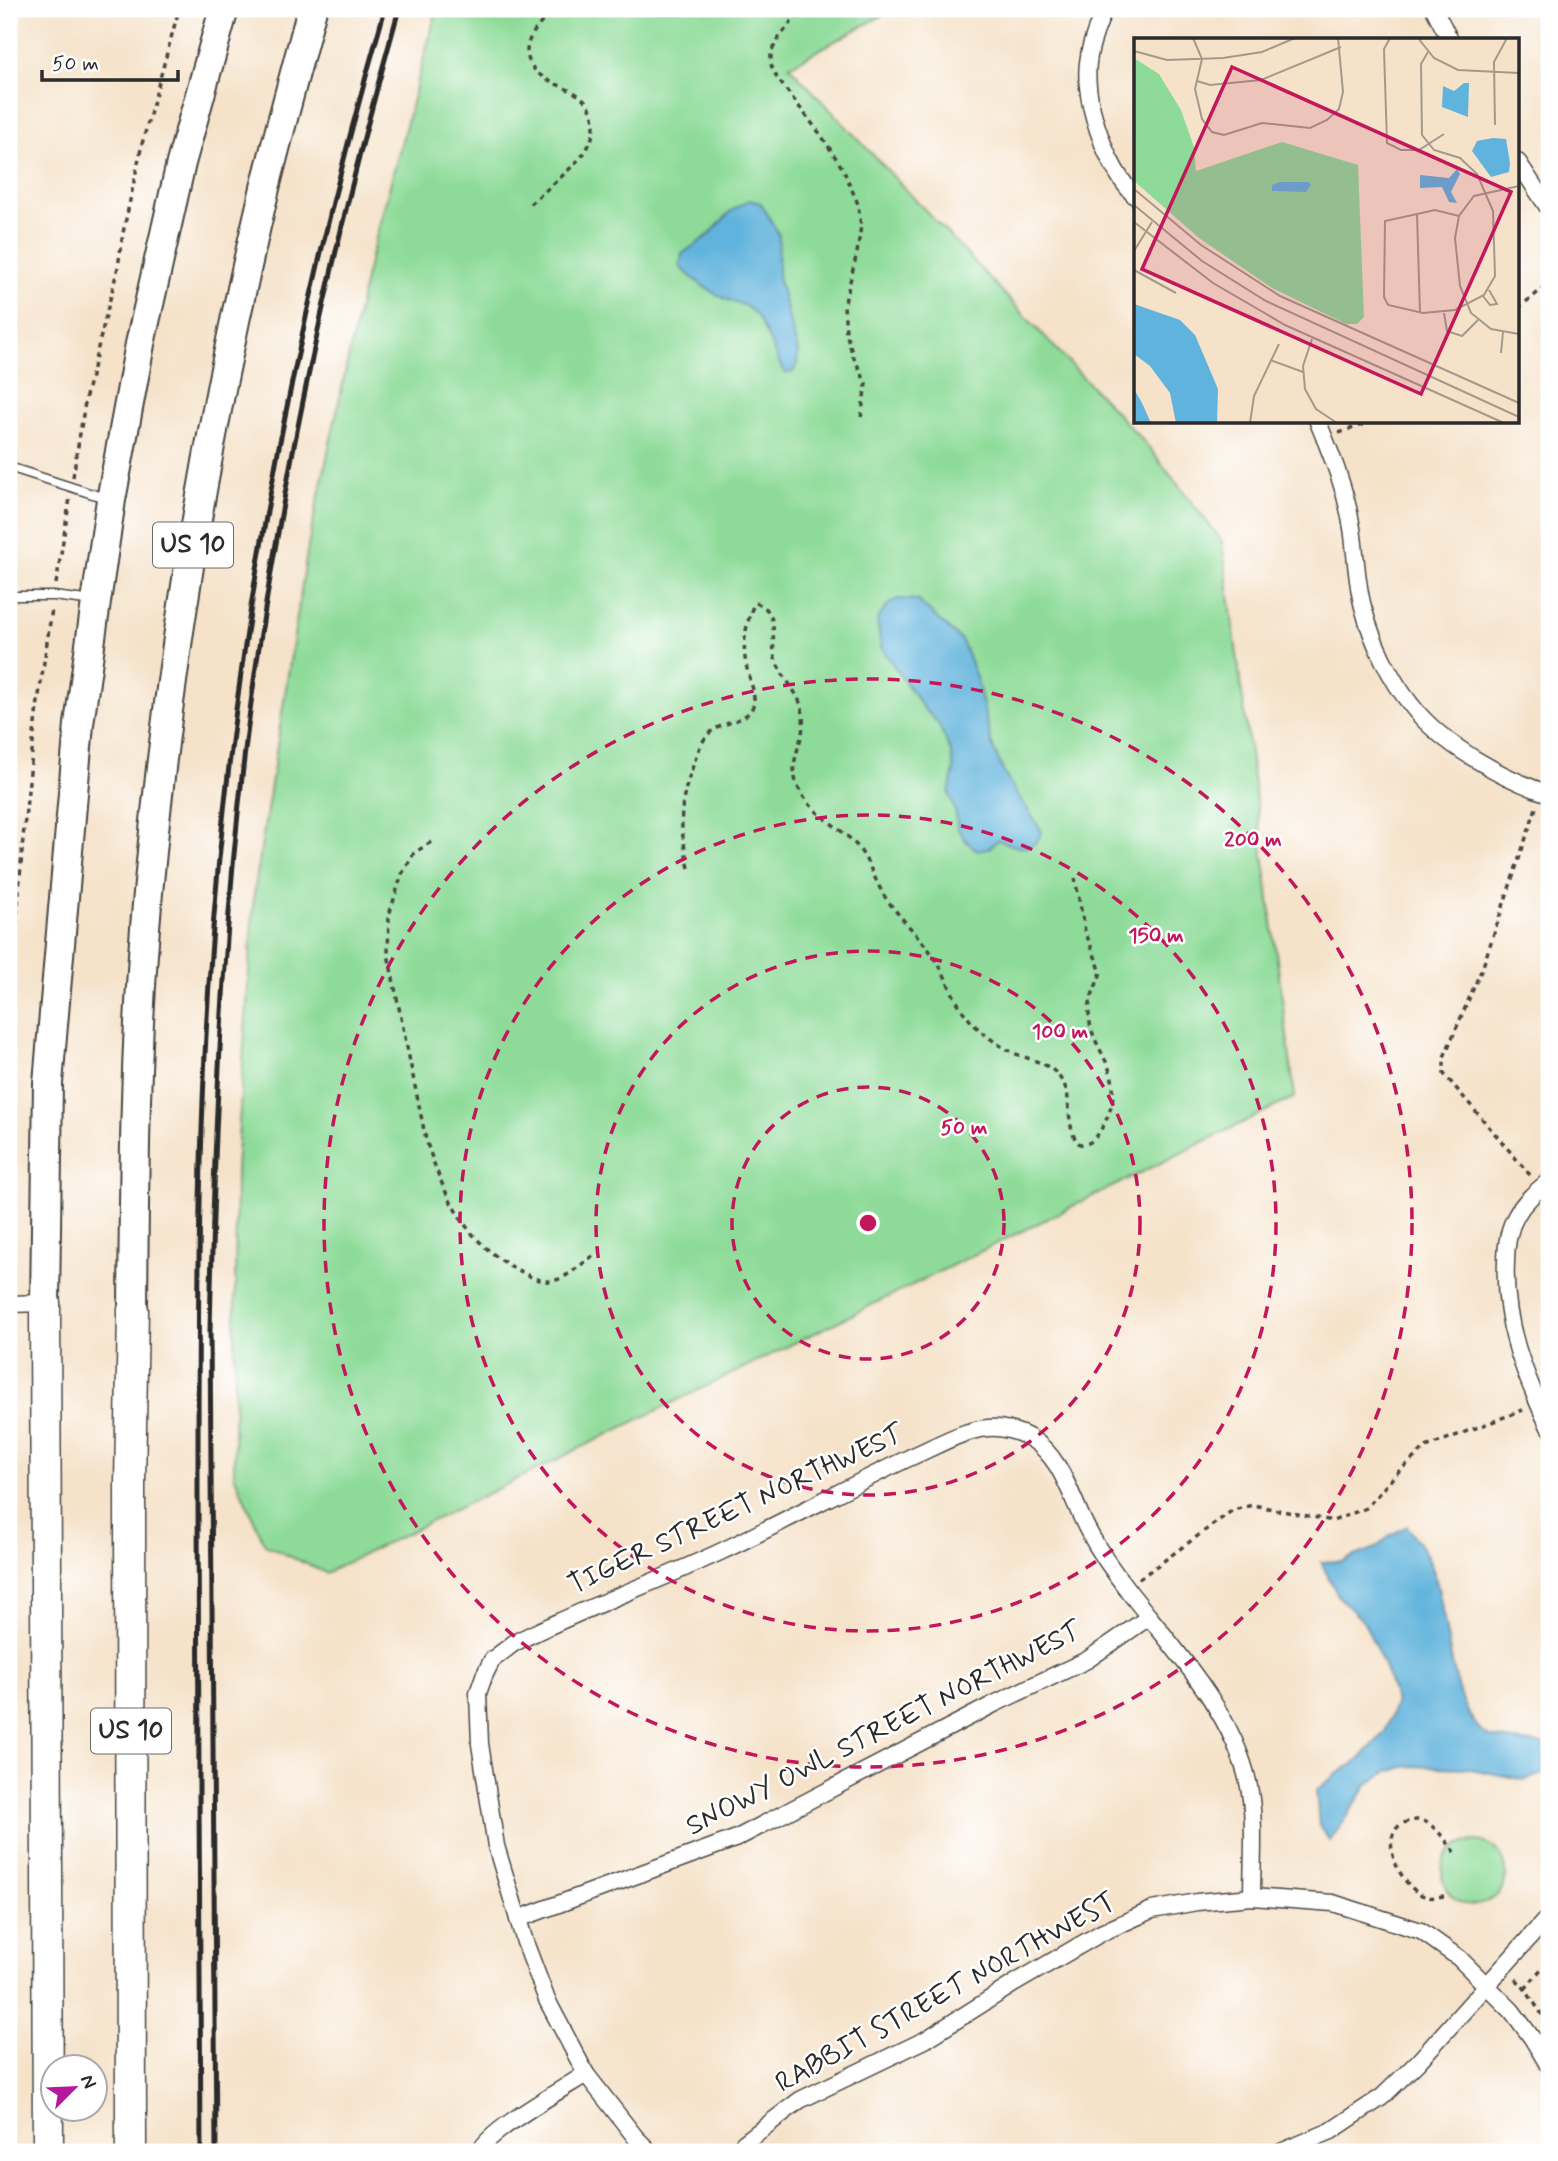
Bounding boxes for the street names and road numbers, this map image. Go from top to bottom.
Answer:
road number: US 10 [153,523,233,568]
street label: TIGER STREET NORTHWEST [562,1415,911,1604]
street label: SNOWY OWL STREET NORTHWEST [680,1612,1089,1845]
road number: US 10 [91,1708,171,1754]
street label: RABBIT STREET NORTHWEST [769,1884,1123,2102]

